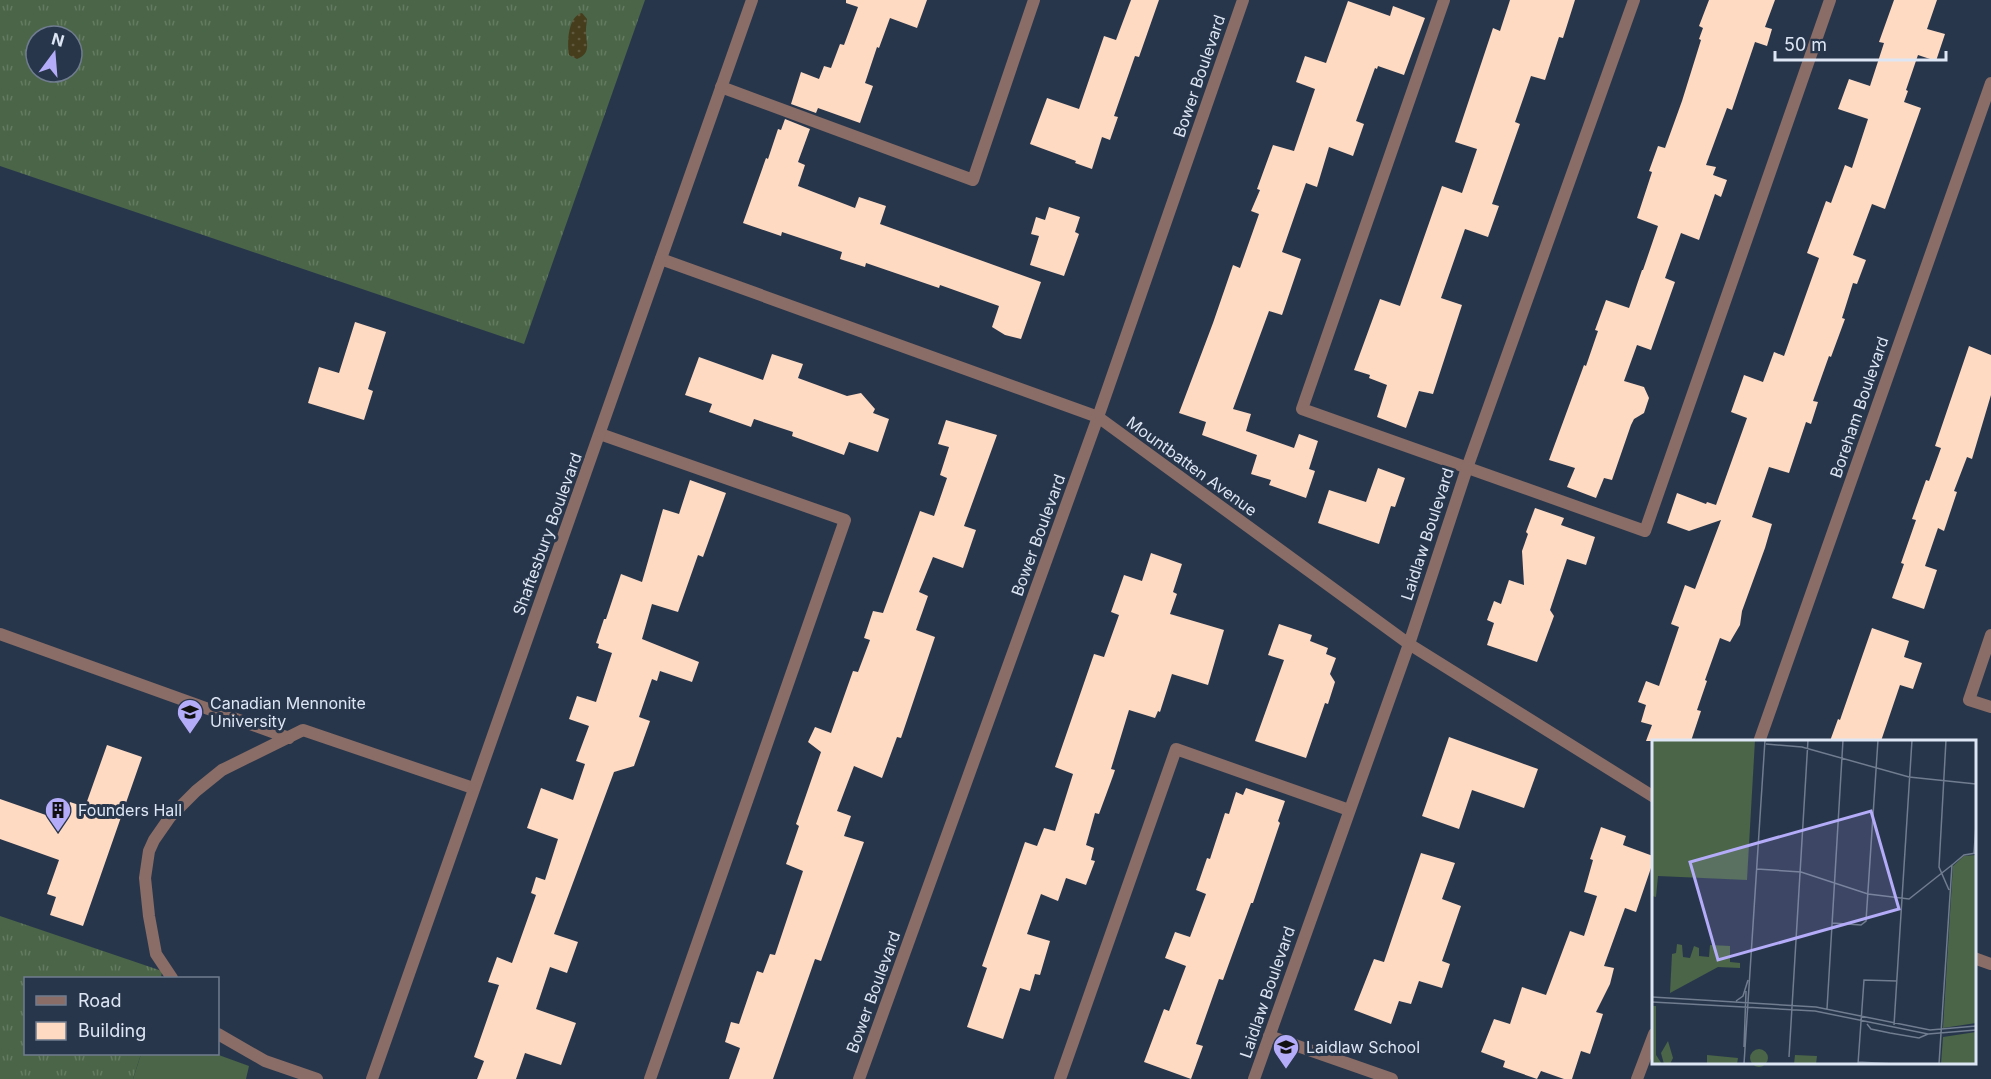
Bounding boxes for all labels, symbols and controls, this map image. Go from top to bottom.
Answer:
street label: Bower Boulevard [1169,12,1229,140]
north arrow [24,24,84,84]
scale bar [1775,24,1946,62]
text: N [50,28,67,51]
text: 50 m [1784,34,1827,55]
street label: Boreham Boulevard [1825,334,1893,480]
street label: Mountbatten Avenue [1123,412,1261,520]
street label: Shaftesbury Boulevard [508,450,586,618]
street label: Laidlaw Boulevard [1396,465,1458,603]
street label: Bower Boulevard [1007,471,1069,599]
place label: Canadian Mennonite University [210,693,366,731]
school or university icon: Canadian Mennonite University [175,697,205,735]
inset map [1652,740,1976,1064]
building icon: Founders Hall [43,795,73,833]
place label: Founders Hall [78,800,182,820]
street label: Laidlaw Boulevard [1235,923,1299,1061]
street label: Bower Boulevard [842,928,904,1056]
legend [24,977,219,1055]
text: Road [78,990,121,1011]
text: Building [78,1020,146,1041]
school or university icon: Laidlaw School [1271,1032,1301,1070]
place label: Laidlaw School [1306,1037,1420,1057]

